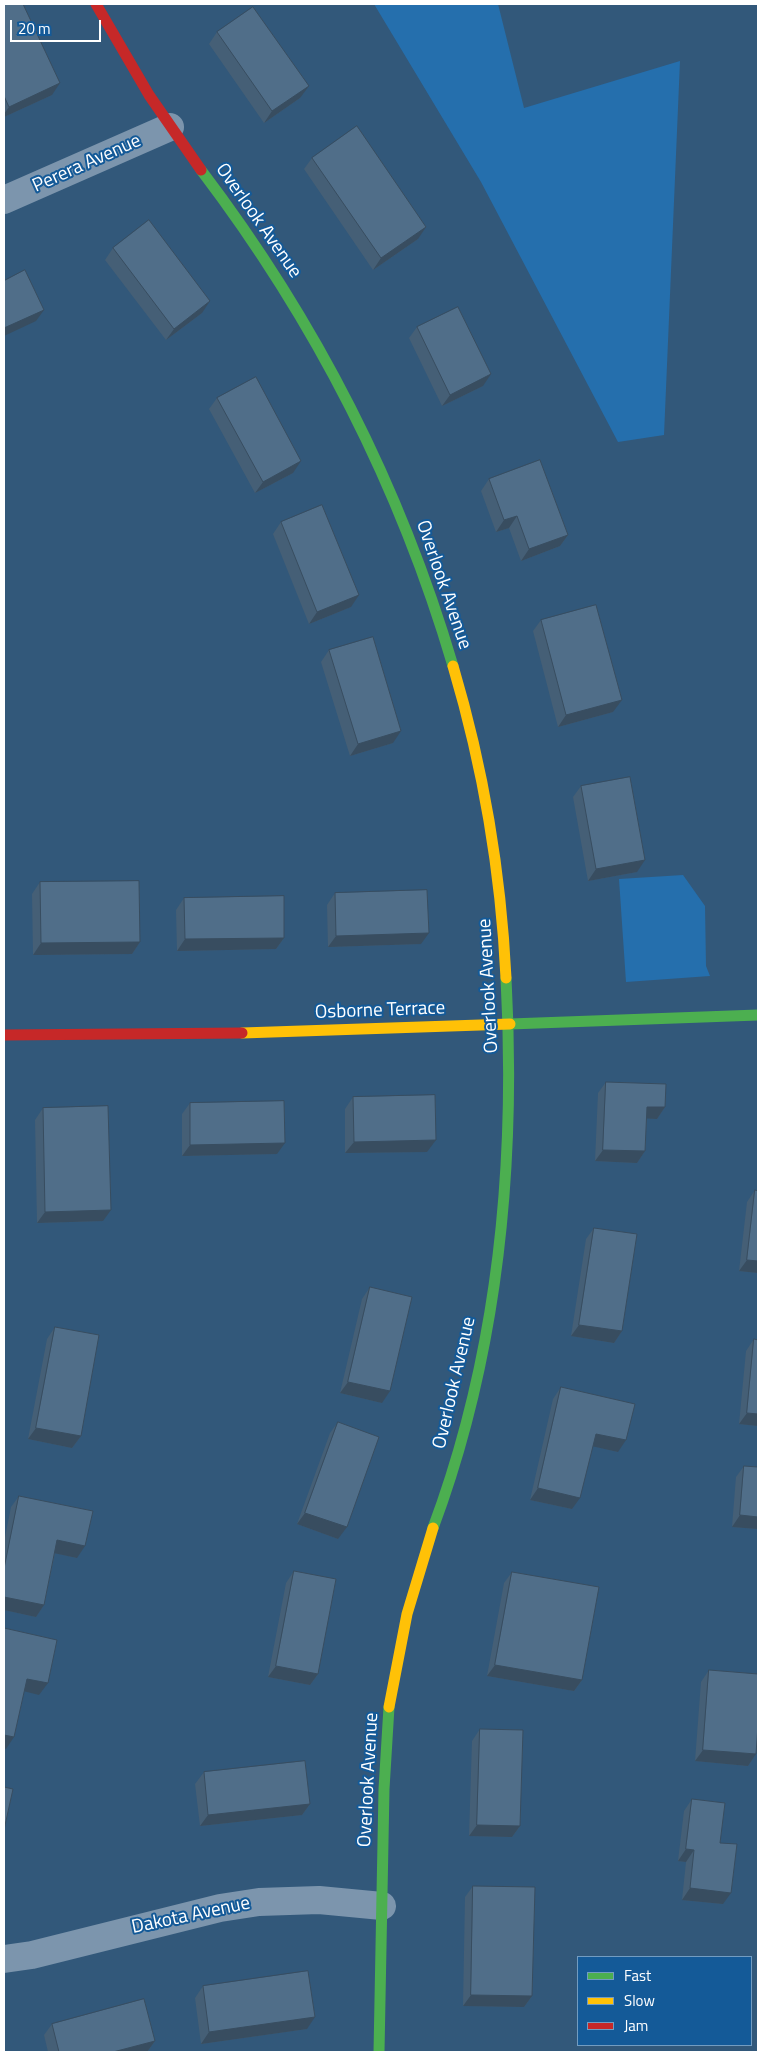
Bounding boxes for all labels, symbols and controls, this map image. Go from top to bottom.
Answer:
scale bar [12,10,104,42]
text: 20 m [18,17,51,40]
street label: Perera Avenue [29,130,145,198]
street label: Overlook Avenue [210,159,306,283]
street label: Overlook Avenue [410,518,476,652]
street label: Overlook Avenue [474,918,504,1054]
street label: Osborne Terrace [315,997,445,1025]
street label: Overlook Avenue [429,1315,481,1451]
street label: Overlook Avenue [354,1712,384,1848]
street label: Dakota Avenue [130,1892,252,1940]
legend [577,1956,752,2046]
text: Fast [624,1964,651,1987]
text: Slow [624,1989,655,2012]
text: Jam [624,2014,648,2037]

